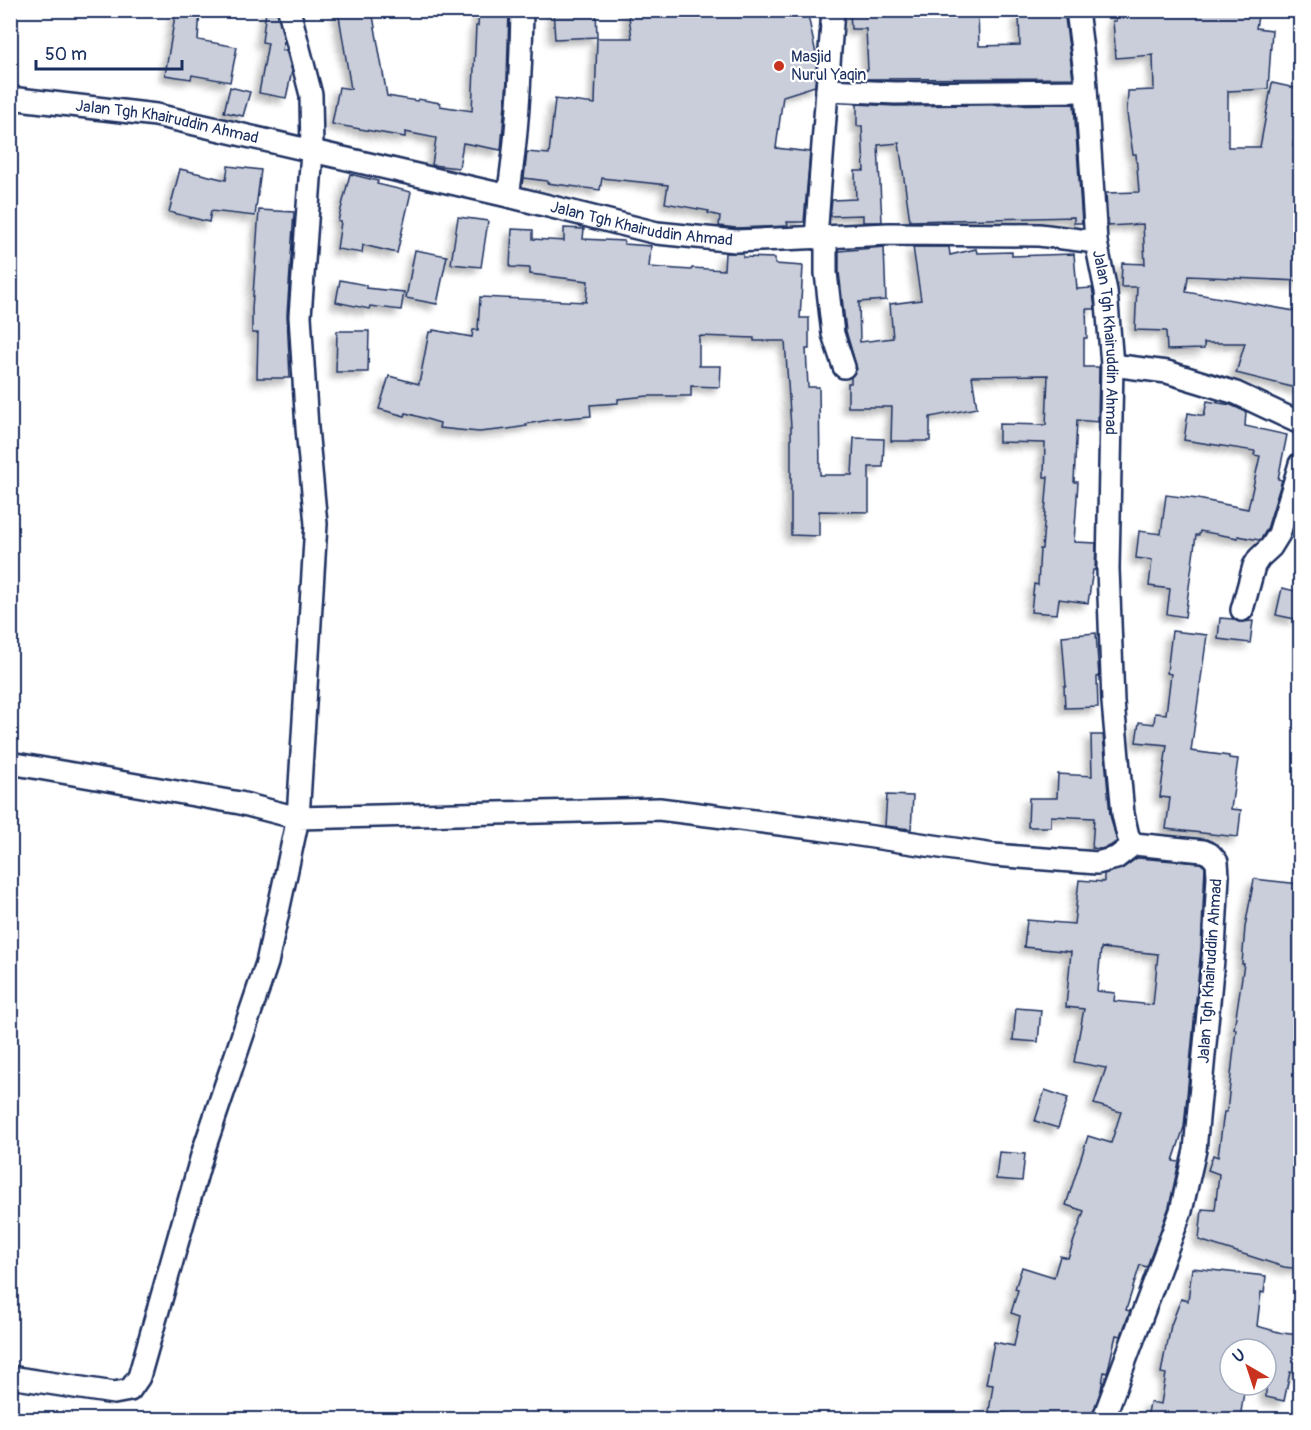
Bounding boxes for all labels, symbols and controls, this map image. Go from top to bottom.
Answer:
scale bar [36,33,182,71]
text: 50 m [45,43,87,66]
place label: Masjid Nurul Yaqin [791,47,866,85]
marker: Masjid Nurul Yaqin [772,59,786,73]
street label: Jalan Tgh Khairuddin Ahmad [75,96,260,148]
street label: Jalan Tgh Khairuddin Ahmad [548,197,734,251]
street label: Jalan Tgh Khairuddin Ahmad [1088,248,1122,435]
street label: Jalan Tgh Khairuddin Ahmad [1194,878,1226,1064]
north arrow [1218,1337,1278,1397]
text: U [1229,1345,1250,1367]

